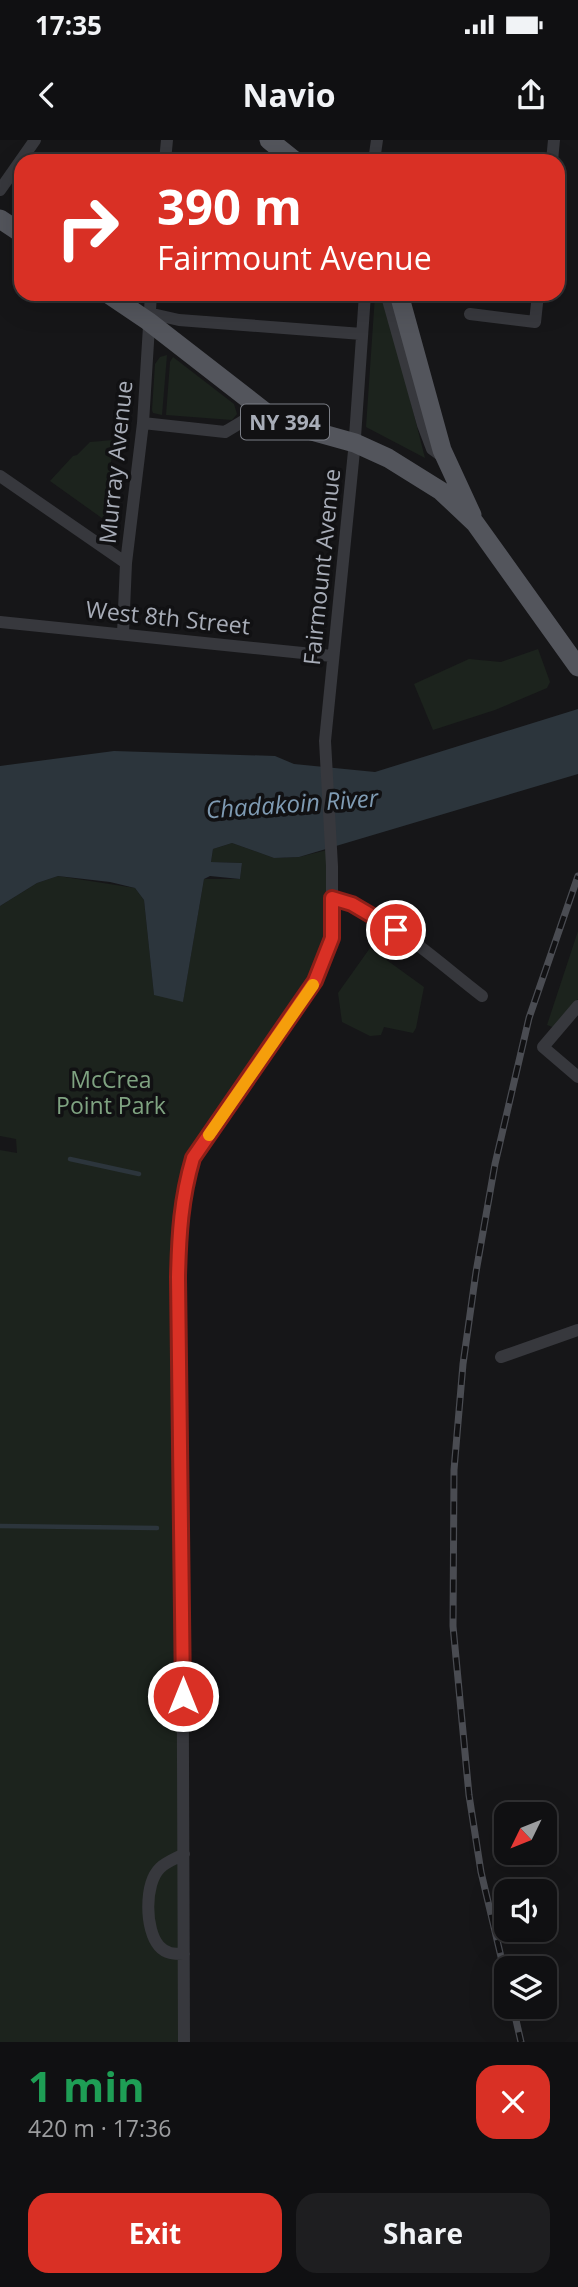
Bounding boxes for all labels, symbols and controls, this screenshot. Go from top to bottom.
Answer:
text: 17:35 [35,7,102,43]
text: Navio [242,73,336,116]
icon: back [28,76,66,114]
icon: share [512,76,550,114]
text: 390 m [157,173,302,239]
icon: right [42,182,133,273]
text: Fairmount Avenue [157,236,432,279]
street label: Murray Avenue [91,379,139,545]
road number: NY 394 [241,404,329,440]
street label: Fairmount Avenue [295,467,347,667]
street label: West 8th Street [84,592,252,642]
water label: Chadakoin River [205,780,381,825]
pin [366,900,426,960]
icon: arrive [377,911,415,949]
park label: McCrea Point Park [56,1063,166,1121]
position arrow [146,1659,220,1733]
north arrow [494,1802,556,1866]
map controls [494,1802,557,2019]
button: sound [494,1879,557,1942]
button: layers [494,1956,557,2019]
text: 1 min [28,2057,145,2114]
button: close [476,2065,550,2139]
text: 420 m · 17:36 [28,2112,171,2144]
button: Exit [28,2193,282,2273]
button: Share [296,2193,550,2273]

